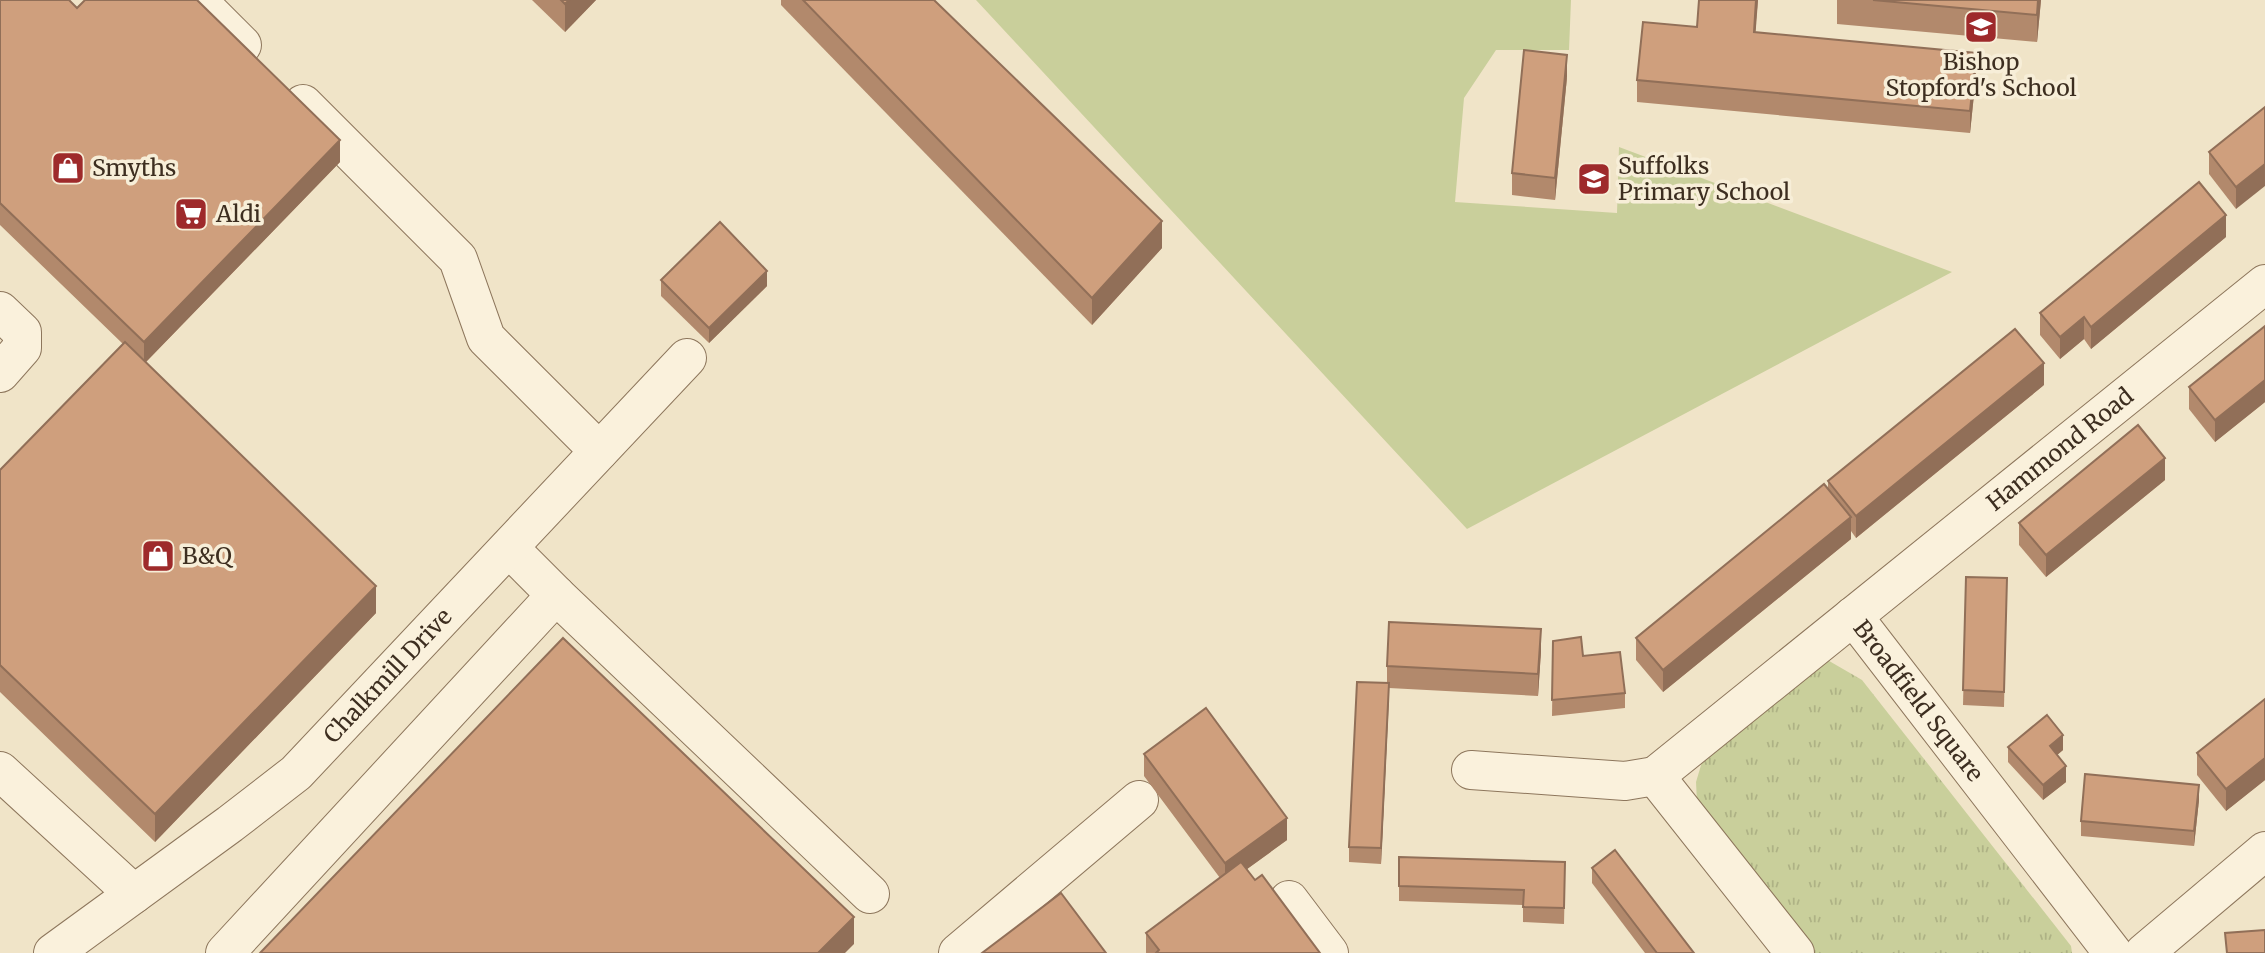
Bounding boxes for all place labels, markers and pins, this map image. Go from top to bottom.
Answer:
school or university icon: Bishop Stopford's School [1962,8,2000,46]
place label: Bishop Stopford's School [1885,47,2077,102]
shop icon: Smyths [49,149,87,187]
place label: Suffolks Primary School [1618,151,1790,206]
place label: Smyths [92,153,176,182]
school or university icon: Suffolks Primary School [1575,160,1613,198]
supermarket icon: Aldi [172,195,210,233]
place label: Aldi [215,199,261,228]
shop icon: B&Q [139,537,177,575]
place label: B&Q [182,541,234,570]

